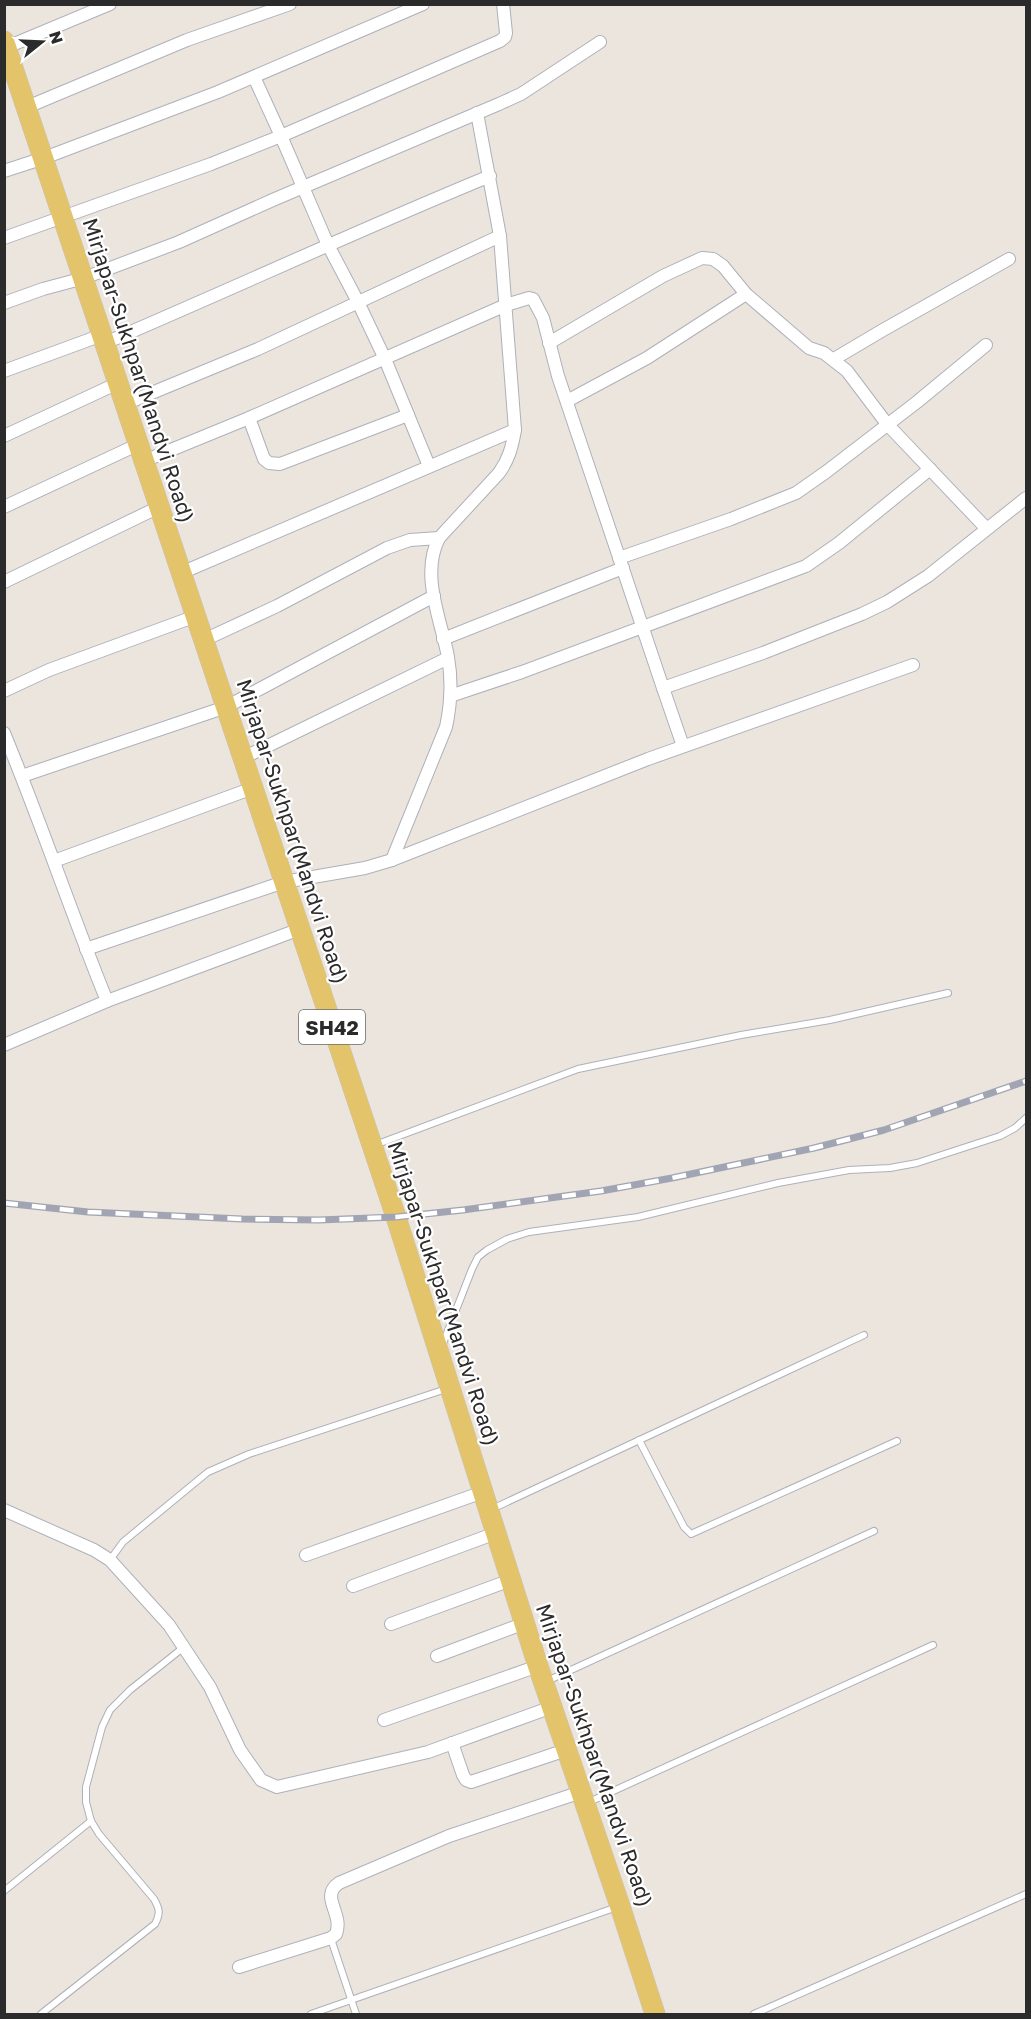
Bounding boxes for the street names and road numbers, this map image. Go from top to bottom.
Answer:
street label: Mirjapar-Sukhpar(Mandvi Road) [77,214,201,526]
street label: Mirjapar-Sukhpar(Mandvi Road) [231,675,355,987]
road number: SH42 [299,1010,365,1044]
street label: Mirjapar-Sukhpar(Mandvi Road) [382,1137,506,1449]
street label: Mirjapar-Sukhpar(Mandvi Road) [531,1600,659,1910]

